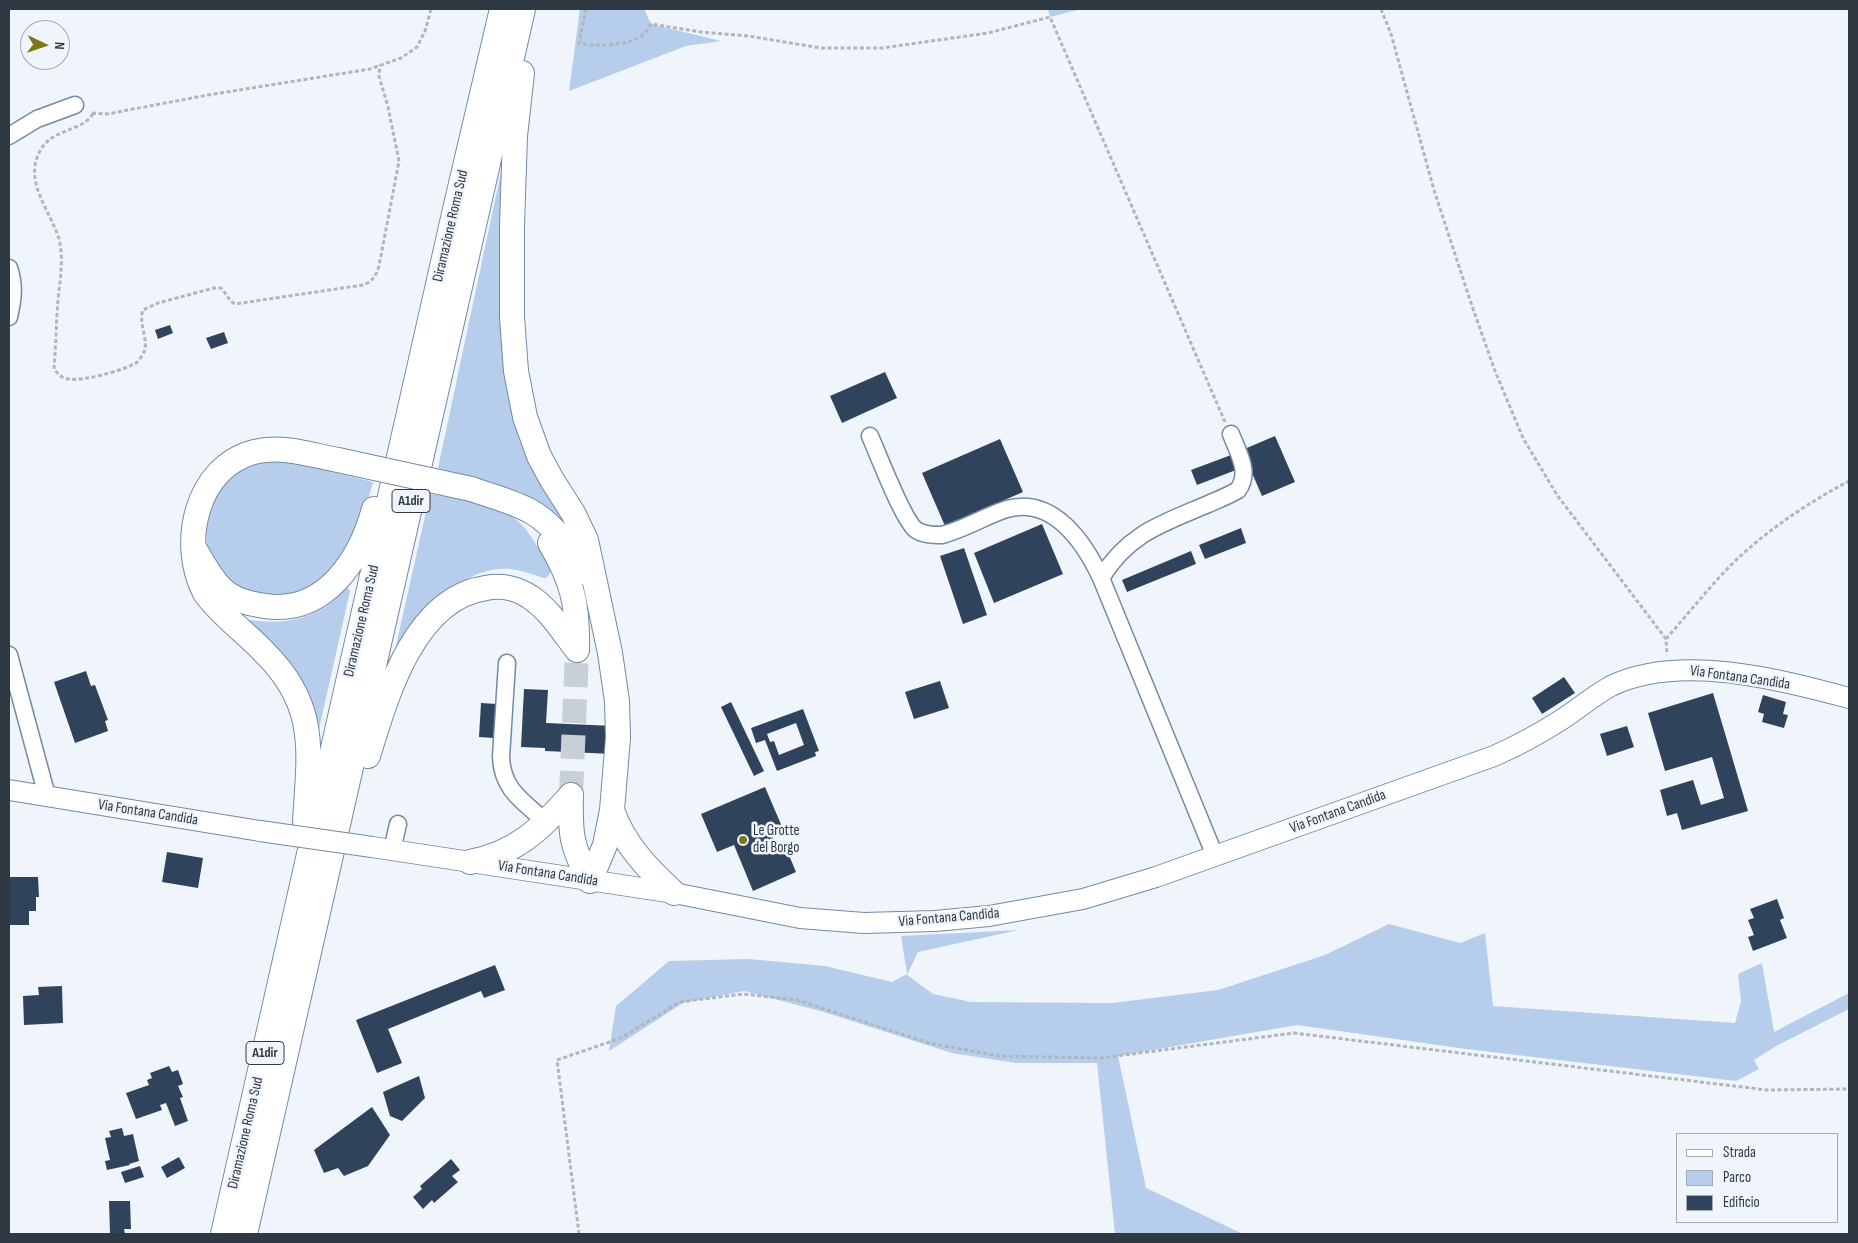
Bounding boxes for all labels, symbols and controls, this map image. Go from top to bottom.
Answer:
north arrow [20,20,70,70]
text: N [51,42,68,50]
street label: Diramazione Roma Sud [429,168,473,284]
road number: A1dir [392,490,430,512]
street label: Diramazione Roma Sud [340,563,384,679]
street label: Via Fontana Candida [1689,662,1791,694]
street label: Via Fontana Candida [1287,786,1389,838]
street label: Via Fontana Candida [97,796,199,830]
place label: Le Grotte del Borgo [753,822,800,857]
marker: Le Grotte del Borgo [737,834,749,846]
street label: Via Fontana Candida [497,857,599,891]
street label: Via Fontana Candida [898,905,1000,931]
road number: A1dir [246,1042,284,1064]
street label: Diramazione Roma Sud [224,1075,268,1191]
legend [1676,1133,1838,1223]
text: Strada [1723,1143,1756,1162]
text: Parco [1723,1168,1751,1187]
text: Edificio [1723,1193,1760,1212]

